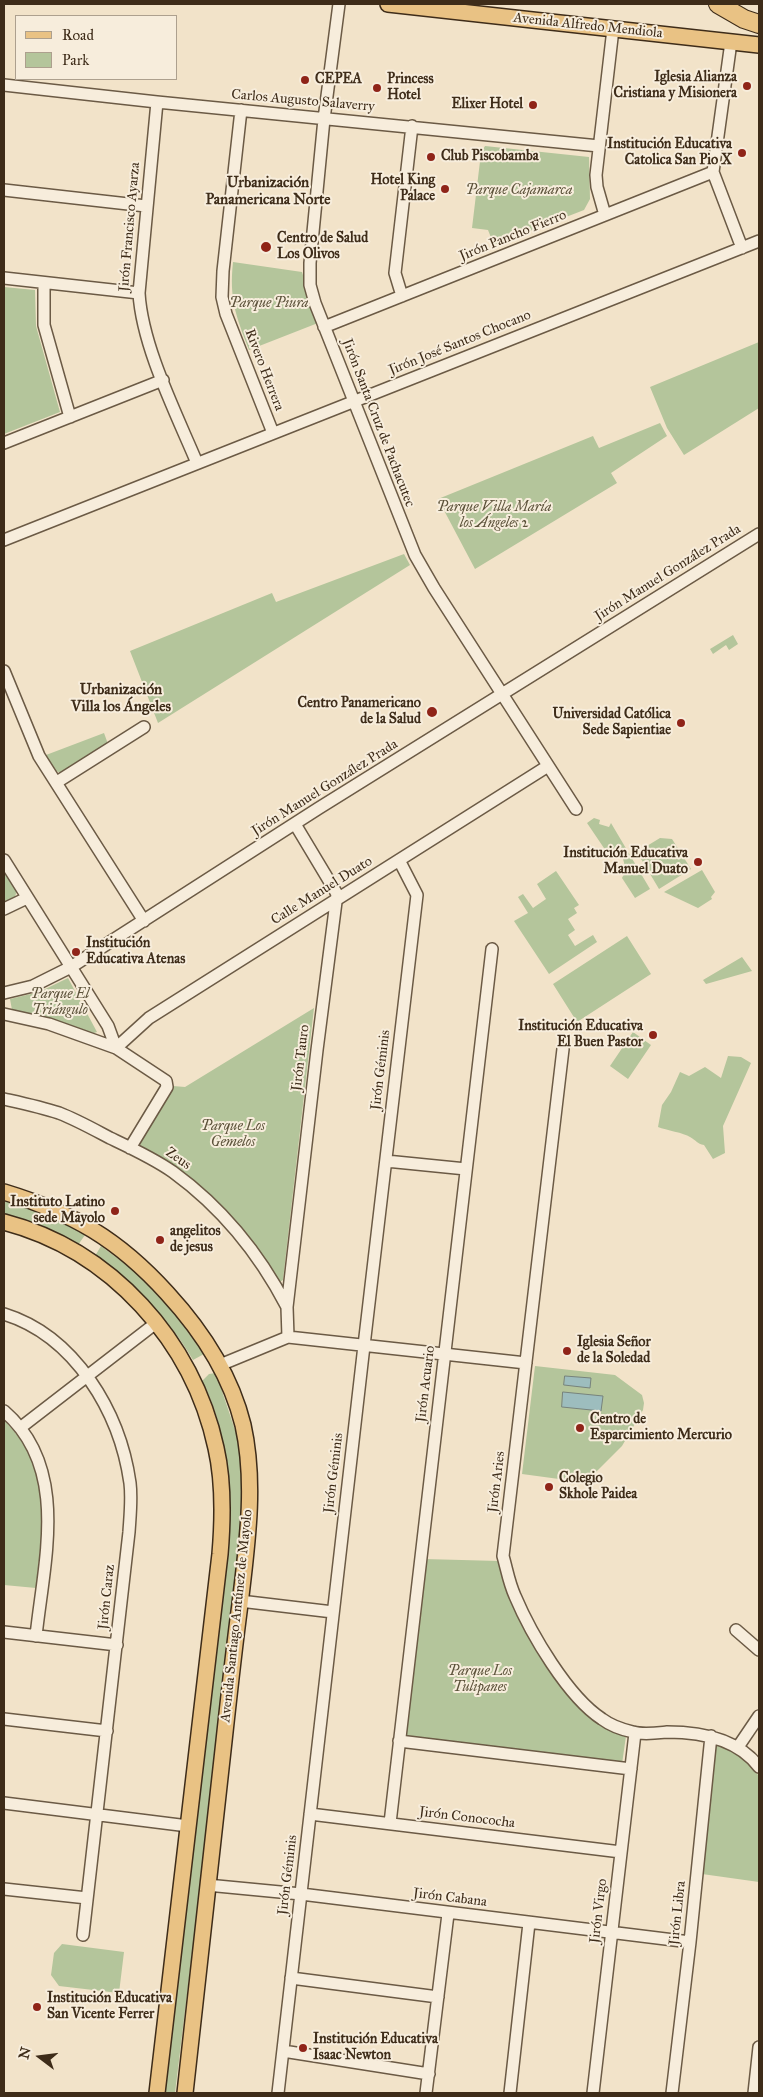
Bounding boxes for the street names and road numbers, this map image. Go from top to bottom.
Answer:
street label: Avenida Alfredo Mendiola [513,10,663,42]
street label: Carlos Augusto Salaverry [231,86,375,116]
street label: Jirón Francisco Ayarza [116,162,144,292]
street label: Jirón Pancho Fierro [457,207,569,265]
street label: Jirón José Santos Chocano [387,307,533,379]
street label: Rivero Herrera [241,327,287,413]
street label: Jirón Santa Cruz de Pachacutec [338,337,418,509]
street label: Jirón Manuel González Prada [592,521,744,625]
street label: Jirón Manuel González Prada [249,736,401,840]
street label: Calle Manuel Duato [268,853,376,929]
street label: Jirón Tauro [289,1024,313,1092]
street label: Jirón Géminis [368,1029,394,1111]
street label: Zeus [162,1144,194,1174]
street label: Jirón Acuario [413,1345,439,1423]
street label: Jirón Géminis [321,1432,347,1514]
street label: Jirón Aries [485,1450,509,1514]
street label: Avenida Santiago Antúnez de Mayolo [217,1509,257,1723]
street label: Jirón Caraz [95,1564,119,1630]
street label: Jirón Conococha [418,1804,516,1832]
street label: Jirón Géminis [275,1834,301,1916]
street label: Jirón Virgo [587,1878,611,1944]
street label: Jirón Libra [666,1880,690,1946]
street label: Jirón Cabana [412,1885,488,1911]

